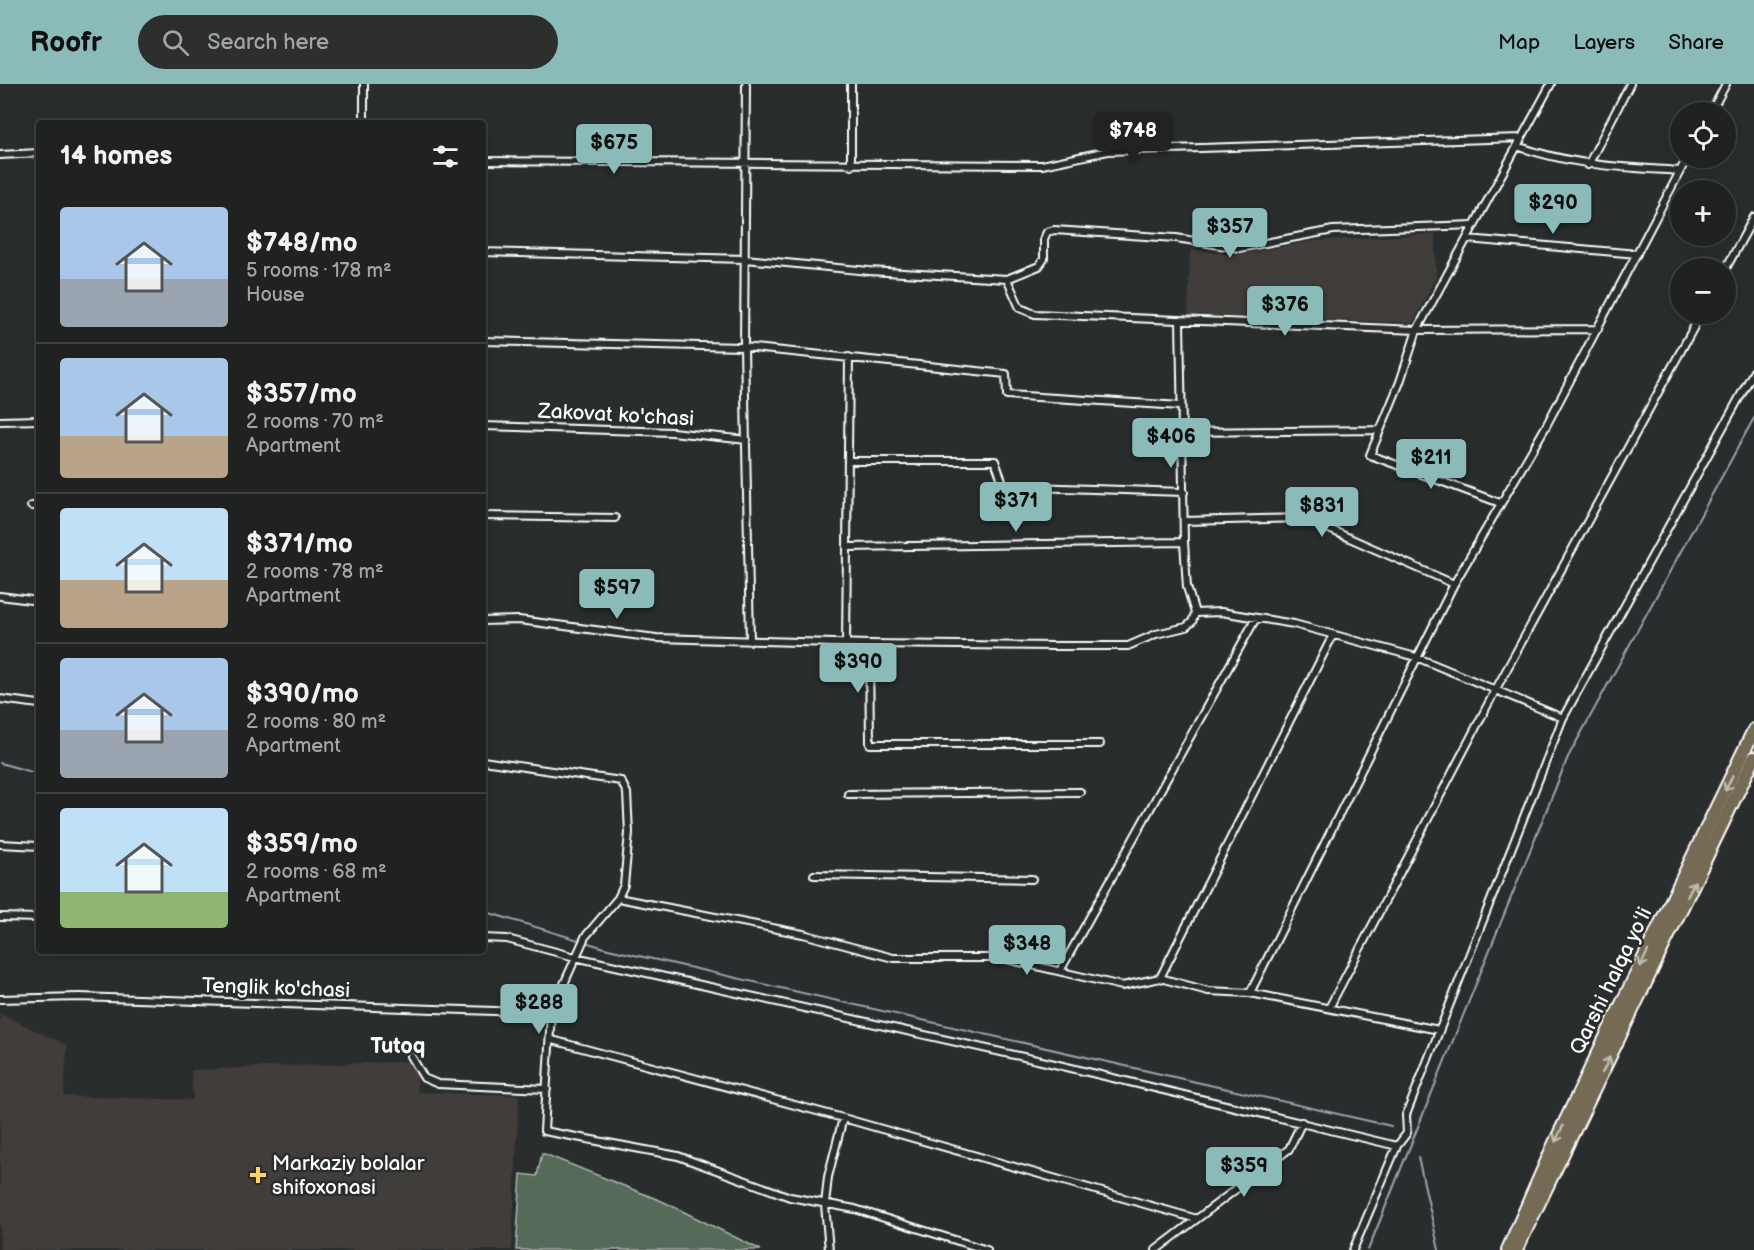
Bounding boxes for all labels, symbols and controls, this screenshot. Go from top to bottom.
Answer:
search box [138,15,558,69]
text: Roofr [30,26,102,59]
icon: search [159,26,192,59]
text: Search here [207,29,329,56]
text: Map [1498,30,1540,55]
text: Layers [1573,30,1635,55]
text: Share [1668,30,1724,55]
map controls [1670,102,1736,324]
button: locate [1670,102,1736,168]
pin: $748 [1097,112,1169,163]
text: $748 [1109,119,1157,143]
pin: $675 [578,124,650,175]
text: $675 [590,131,638,155]
icon: filters [429,140,462,173]
text: 14 homes [60,141,172,172]
button: + [1670,180,1736,246]
pin: $290 [1517,184,1589,235]
text: $290 [1528,191,1578,215]
pin: $357 [1194,208,1266,259]
text: $357 [1206,215,1254,239]
text: $748/mo [246,228,358,259]
icon: home [108,231,180,303]
button: − [1670,258,1736,324]
text: 5 rooms · 178 m² [246,259,392,283]
text: House [246,283,305,307]
pin: $376 [1249,286,1321,337]
text: $376 [1261,293,1309,317]
text: $357/mo [246,379,357,410]
icon: home [108,382,180,454]
street label: Zakovat ko'chasi [536,398,695,432]
text: 2 rooms · 70 m² [246,410,384,434]
pin: $406 [1135,418,1207,469]
text: $406 [1146,425,1196,449]
text: Apartment [246,434,341,458]
pin: $211 [1395,439,1467,490]
text: $211 [1410,446,1452,470]
pin: $371 [980,482,1052,533]
pin: $831 [1286,487,1358,538]
text: $371 [994,489,1038,513]
text: $831 [1299,494,1345,518]
text: $371/mo [246,529,353,560]
icon: home [108,532,180,604]
text: 2 rooms · 78 m² [246,560,384,584]
pin: $597 [581,569,653,620]
text: $597 [593,576,641,600]
text: Apartment [246,584,341,608]
pin: $390 [822,643,894,694]
text: $390 [833,650,883,674]
text: $390/mo [246,679,359,710]
icon: home [108,682,180,754]
text: 2 rooms · 80 m² [246,710,386,734]
text: Apartment [246,734,341,758]
one-way arrow [1722,774,1734,792]
text: $359/mo [246,829,358,860]
icon: home [108,832,180,904]
text: 2 rooms · 68 m² [246,860,387,884]
one-way arrow [1685,881,1697,899]
text: Apartment [246,884,341,908]
street label: Qarshi halqa yoʻli [1565,903,1657,1059]
pin: $348 [991,925,1063,976]
text: $348 [1003,932,1051,956]
one-way arrow [1637,949,1649,967]
street label: Tenglik ko'chasi [201,973,351,1003]
pin: $288 [503,984,575,1035]
text: $288 [514,991,564,1015]
district label: Tutoq [371,1033,425,1060]
one-way arrow [1600,1056,1612,1074]
one-way arrow [1553,1125,1564,1143]
pin: $359 [1208,1147,1280,1198]
place label: Markaziy bolalar shifoxonasi [272,1151,425,1200]
text: $359 [1220,1154,1268,1178]
marker: Markaziy bolalar shifoxonasi [249,1166,267,1184]

